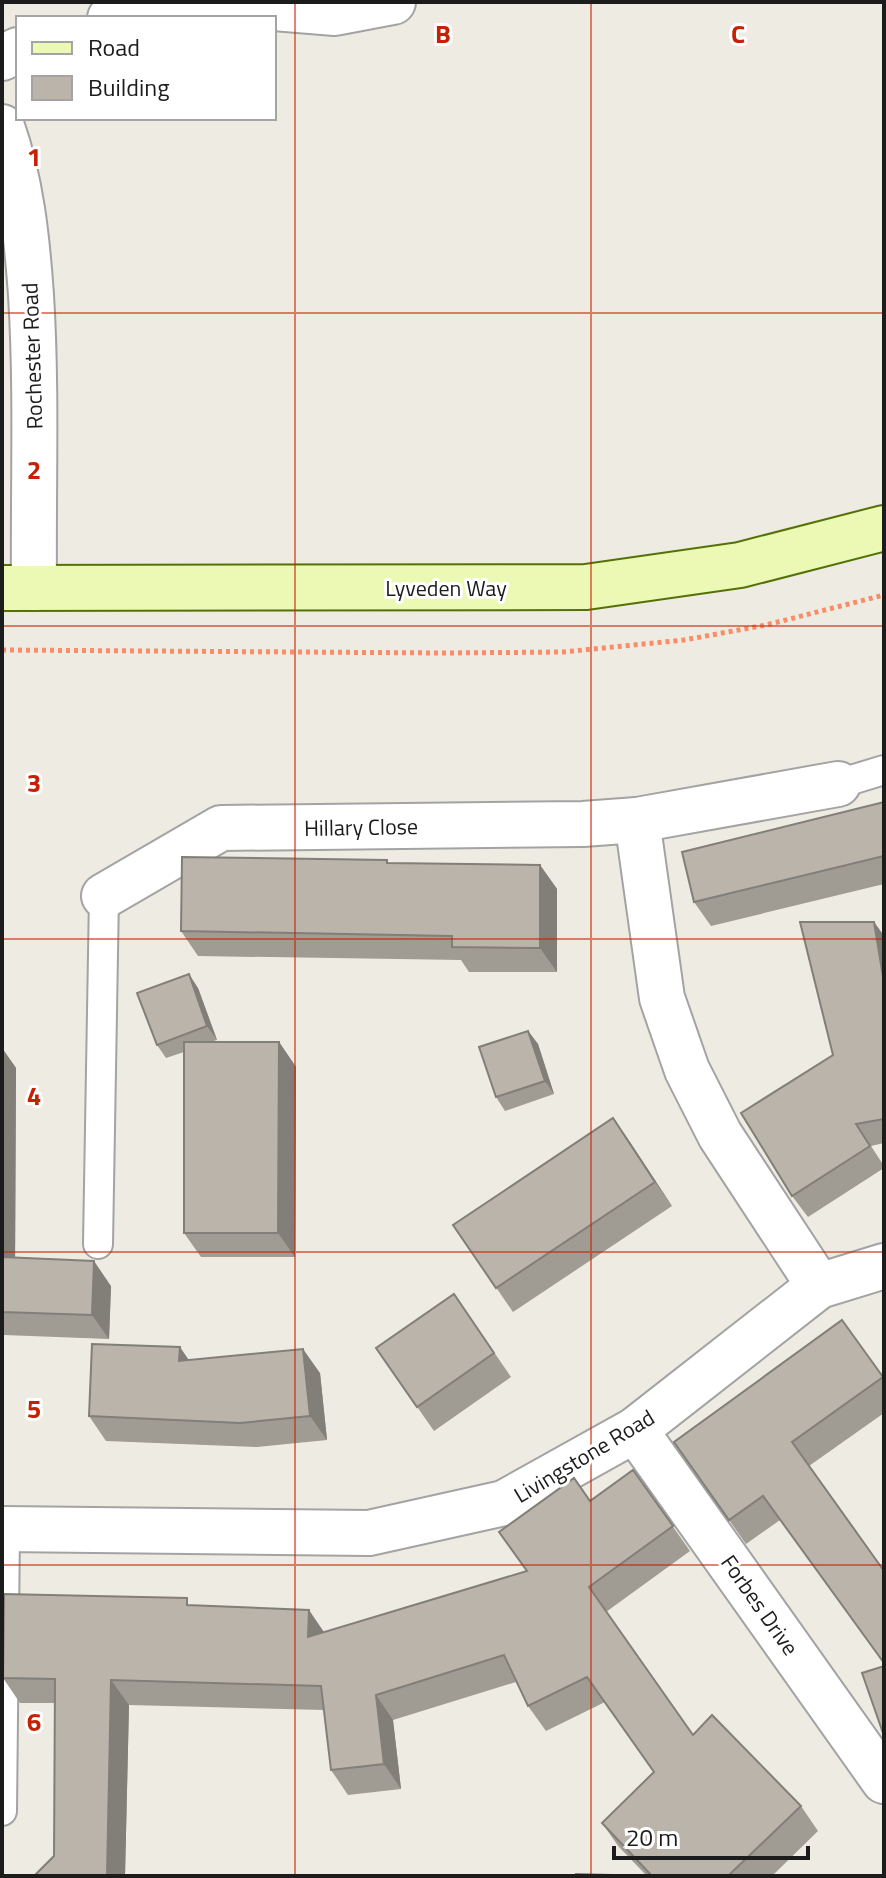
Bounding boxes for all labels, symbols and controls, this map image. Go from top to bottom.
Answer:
text: B [435,14,451,53]
text: C [731,14,745,53]
legend [16,16,276,120]
text: Road [88,29,140,65]
text: Building [88,69,170,105]
text: 1 [27,137,41,176]
street label: Rochester Road [12,282,52,430]
text: 2 [27,450,41,489]
street label: Lyveden Way [385,571,507,605]
text: 3 [27,763,41,802]
street label: Hillary Close [304,809,418,845]
text: 4 [27,1076,41,1115]
text: 5 [27,1389,41,1428]
street label: Livingstone Road [507,1401,661,1511]
street label: Forbes Drive [713,1548,807,1662]
text: 6 [27,1702,41,1741]
scale bar [614,1810,808,1860]
text: 20 m [626,1819,678,1855]

